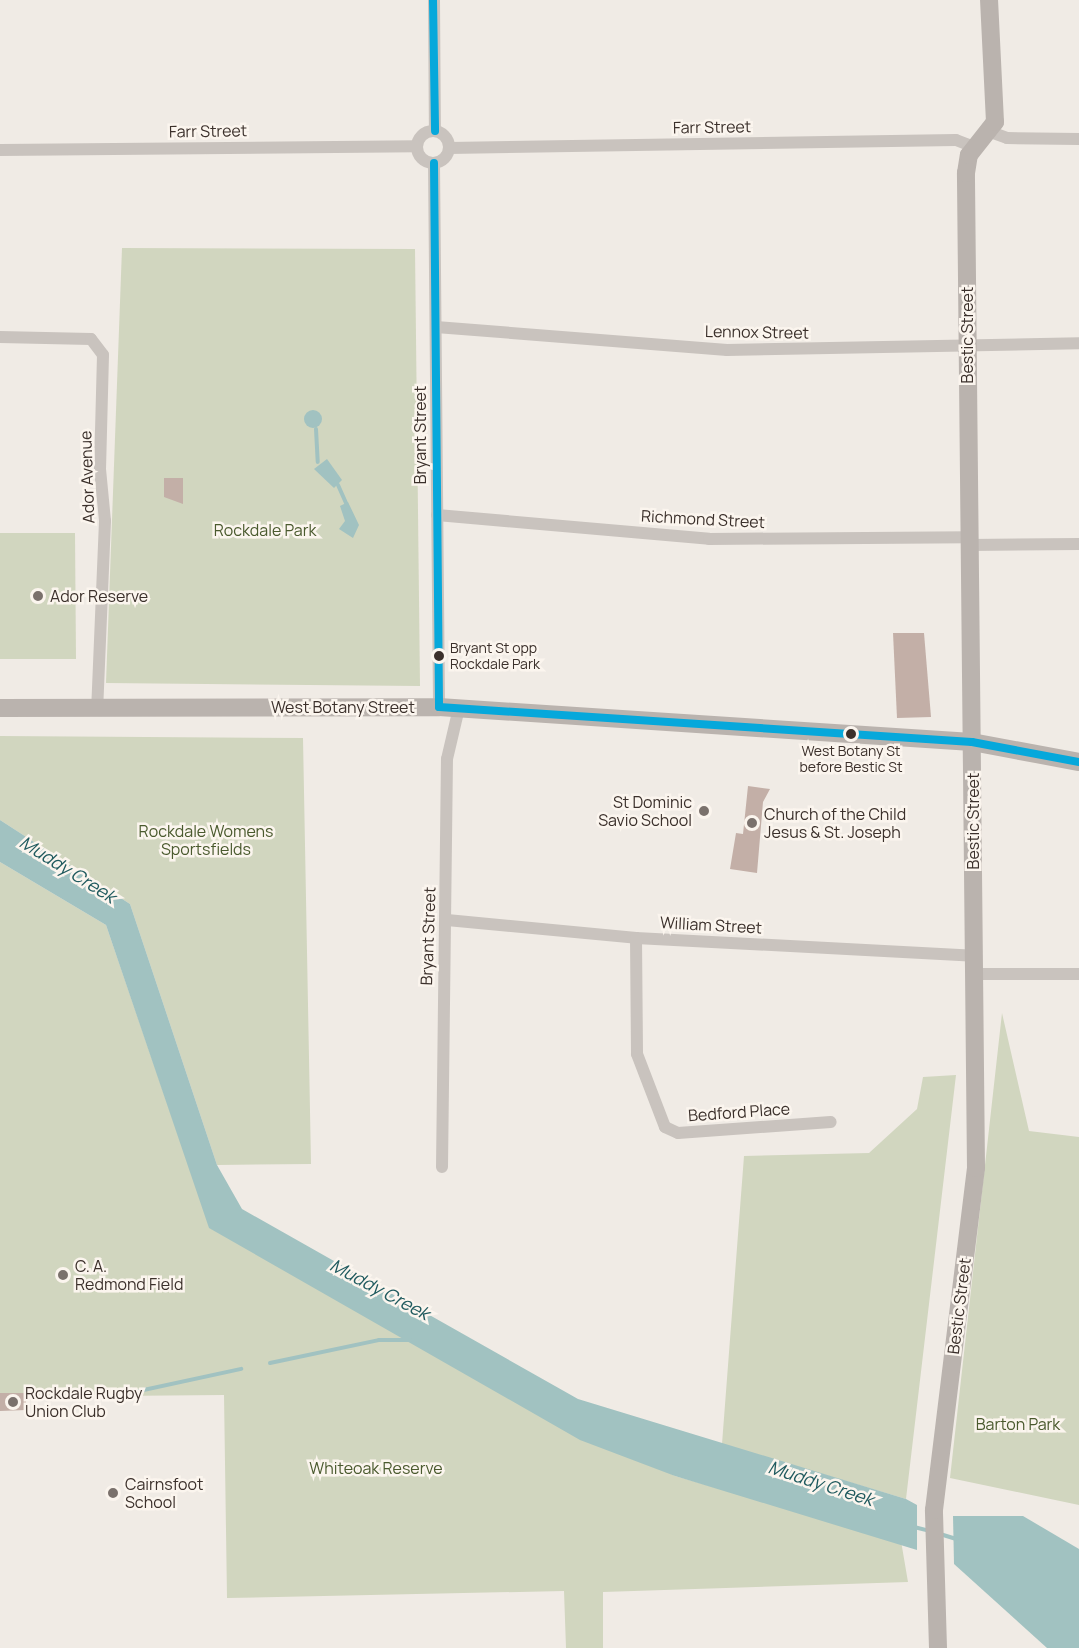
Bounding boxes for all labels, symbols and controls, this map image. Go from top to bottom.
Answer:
street label: Farr Street [673,117,751,137]
street label: Farr Street [169,121,247,141]
street label: Bestic Street [957,287,977,383]
street label: Lennox Street [705,321,809,343]
street label: Bryant Street [410,386,430,484]
street label: Ador Avenue [76,430,98,524]
street label: Richmond Street [640,506,766,532]
park label: Rockdale Park [214,520,316,540]
place label: Ador Reserve [50,586,148,606]
marker: Ador Reserve [31,589,45,603]
place label: Bryant St opp Rockdale Park [450,640,540,672]
marker: Bryant St opp Rockdale Park [433,650,445,662]
street label: West Botany Street [271,697,415,717]
marker: West Botany St before Bestic St [845,728,857,740]
place label: West Botany St before Bestic St [799,743,903,776]
street label: Bestic Street [963,773,983,869]
place label: St Dominic Savio School [598,792,692,830]
marker: St Dominic Savio School [697,804,711,818]
place label: Church of the Child Jesus & St. Joseph [764,804,906,842]
marker: Church of the Child Jesus & St. Joseph [745,816,759,830]
park label: Rockdale Womens Sportsfields [139,821,273,859]
water label: Muddy Creek [16,831,120,907]
street label: Bryant Street [417,886,439,986]
street label: William Street [659,913,763,937]
street label: Bedford Place [687,1099,791,1125]
water label: Muddy Creek [327,1254,433,1324]
place label: C. A. Redmond Field [75,1256,183,1294]
street label: Bestic Street [944,1257,974,1355]
marker: C. A. Redmond Field [56,1268,70,1282]
place label: Rockdale Rugby Union Club [25,1383,142,1421]
marker: Rockdale Rugby Union Club [6,1395,20,1409]
park label: Barton Park [976,1414,1060,1434]
water label: Muddy Creek [766,1456,876,1510]
park label: Whiteoak Reserve [309,1458,443,1478]
place label: Cairnsfoot School [125,1474,203,1512]
marker: Cairnsfoot School [106,1486,120,1500]

